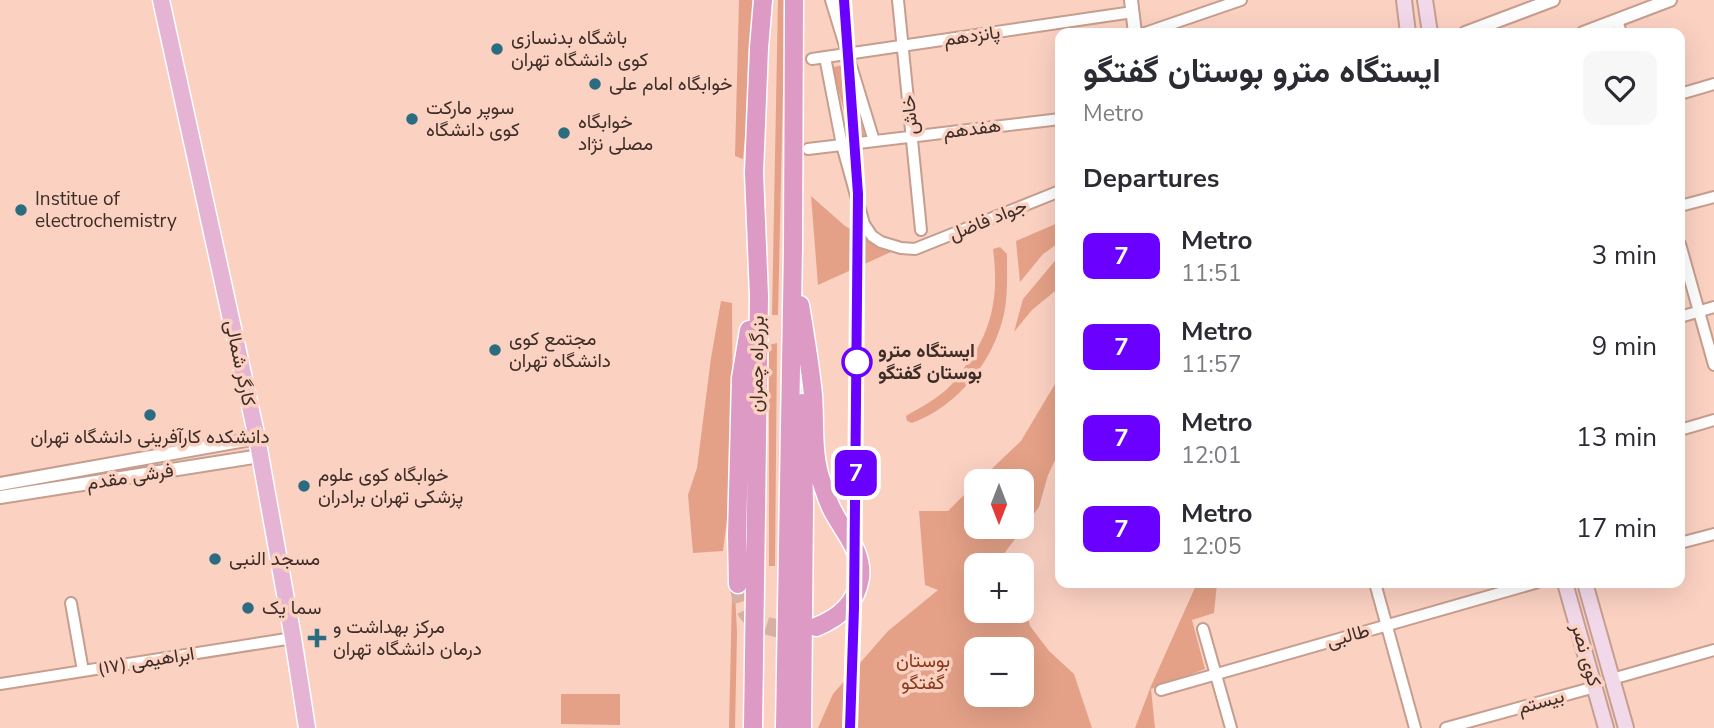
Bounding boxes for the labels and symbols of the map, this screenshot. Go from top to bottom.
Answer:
street label: پانزدهم [942,19,1002,53]
place label: باشگاه بدنسازی کوی دانشگاه تهران [511,25,648,73]
marker: باشگاه بدنسازی کوی دانشگاه تهران [489,41,505,57]
place label: خوابگاه امام علی [609,71,733,97]
marker: خوابگاه امام علی [587,76,603,92]
street label: خاش [895,94,925,136]
place label: سوپر مارکت کوی دانشگاه [426,95,520,143]
place label: خوابگاه مصلی نژاد [578,109,653,157]
marker: سوپر مارکت کوی دانشگاه [404,111,420,127]
street label: هفدهم [942,113,1002,145]
marker: خوابگاه مصلی نژاد [556,125,572,141]
place label: Institue of electrochemistry [35,186,177,234]
street label: جواد فاضل [945,193,1031,247]
marker: Institue of electrochemistry [13,202,29,218]
street label: بزرگراه چمران [743,315,771,413]
street label: کارگر شمالی [218,318,262,408]
place label: مجتمع کوی دانشگاه تهران [509,326,611,374]
place label: ایستگاه مترو بوستان گفتگو [878,338,982,386]
marker: مجتمع کوی دانشگاه تهران [487,342,503,358]
marker: ایستگاه مترو بوستان گفتگو [842,347,872,377]
marker: دانشکده کارآفرینی دانشگاه تهران [142,407,158,423]
place label: دانشکده کارآفرینی دانشگاه تهران [30,424,270,450]
line badge: 7 [833,450,879,496]
street label: فرشی مقدم [85,457,175,497]
place label: خوابگاه کوی علوم پزشکی تهران برادران [318,462,463,510]
north arrow [964,469,1034,539]
marker: خوابگاه کوی علوم پزشکی تهران برادران [296,478,312,494]
place label: مسجد النبی [229,546,320,572]
marker: مسجد النبی [207,551,223,567]
place label: سما یک [262,595,322,621]
marker: سما یک [240,600,256,616]
place label: مرکز بهداشت و درمان دانشگاه تهران [333,614,482,662]
street label: طالبی [1324,618,1372,654]
street label: کوی نصر [1564,620,1607,689]
marker: مرکز بهداشت و درمان دانشگاه تهران [307,628,327,648]
street label: ابراهیمی (۱۷) [96,641,196,681]
park label: بوستان گفتگو [896,648,950,696]
street label: بیستم [1515,683,1567,721]

